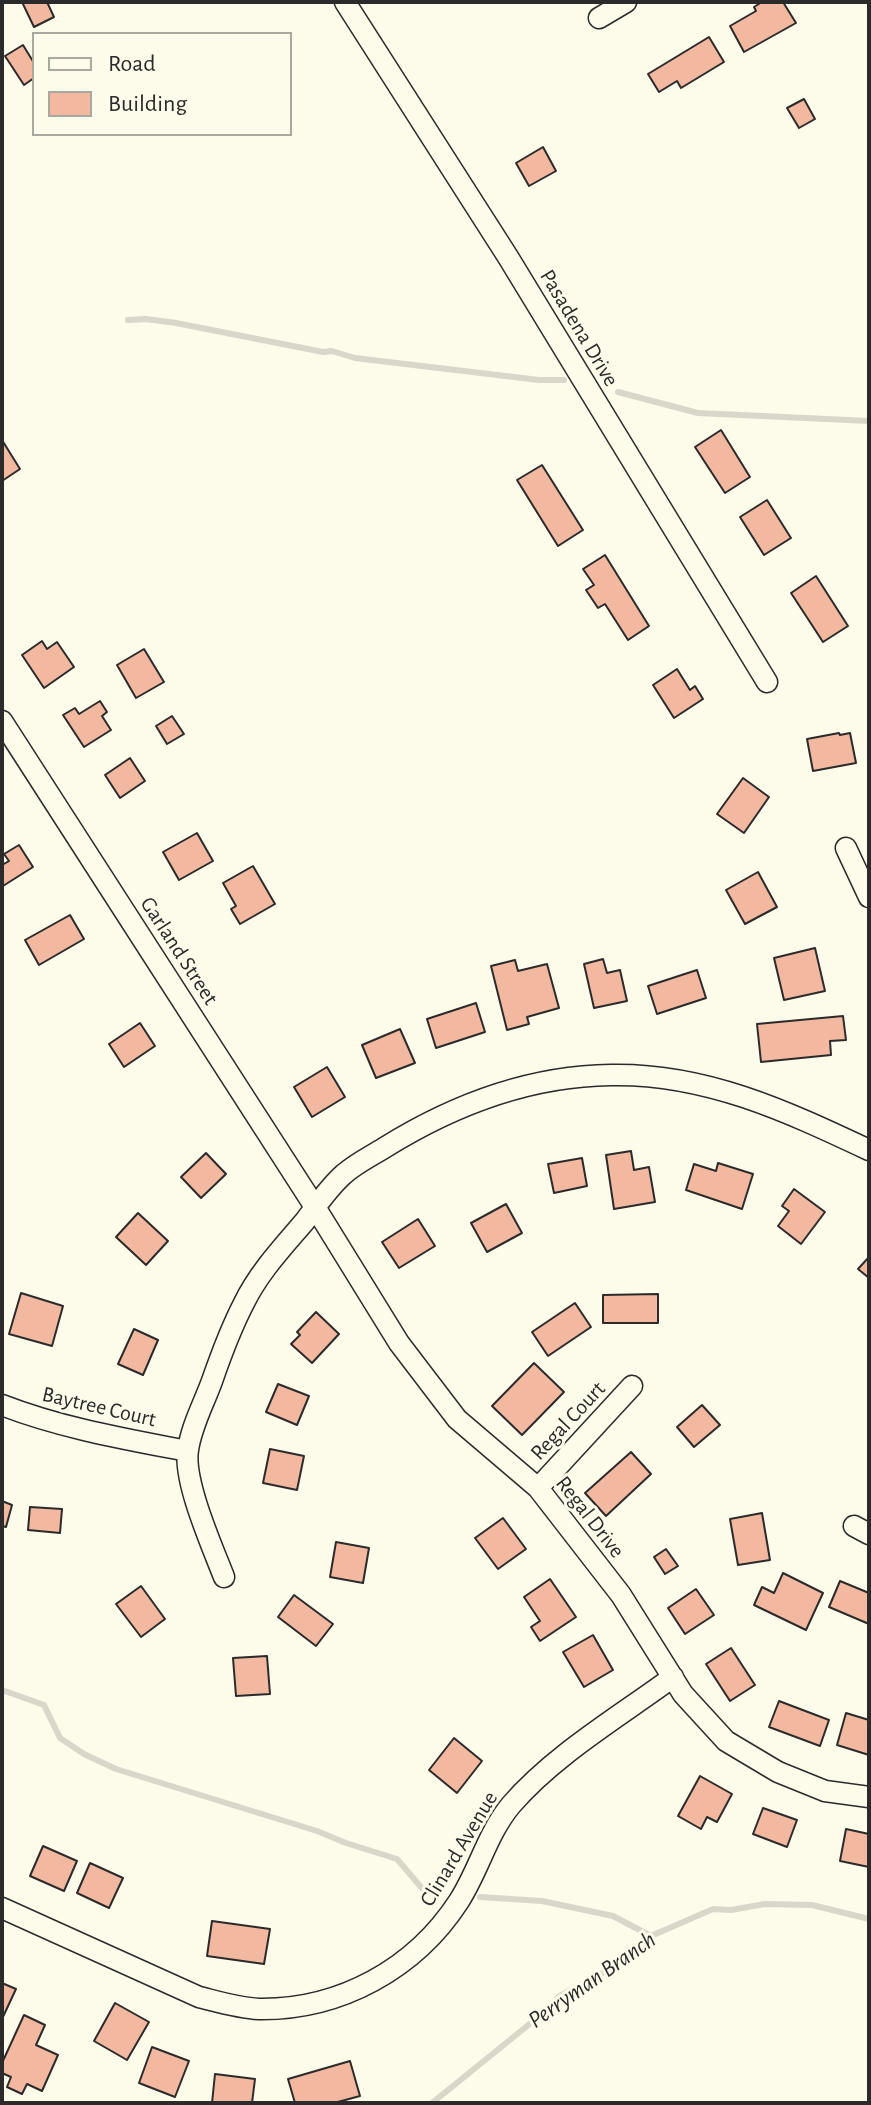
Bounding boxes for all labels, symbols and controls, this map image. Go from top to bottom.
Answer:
legend [32,32,292,136]
text: Road [108,52,156,76]
text: Building [108,92,187,116]
street label: Pasadena Drive [534,265,624,391]
street label: Garland Street [134,892,224,1010]
street label: Regal Court [525,1376,611,1466]
street label: Baytree Court [40,1381,158,1433]
street label: Regal Drive [550,1471,630,1563]
street label: Clinard Avenue [414,1787,504,1911]
water label: Perryman Branch [523,1925,661,2035]

